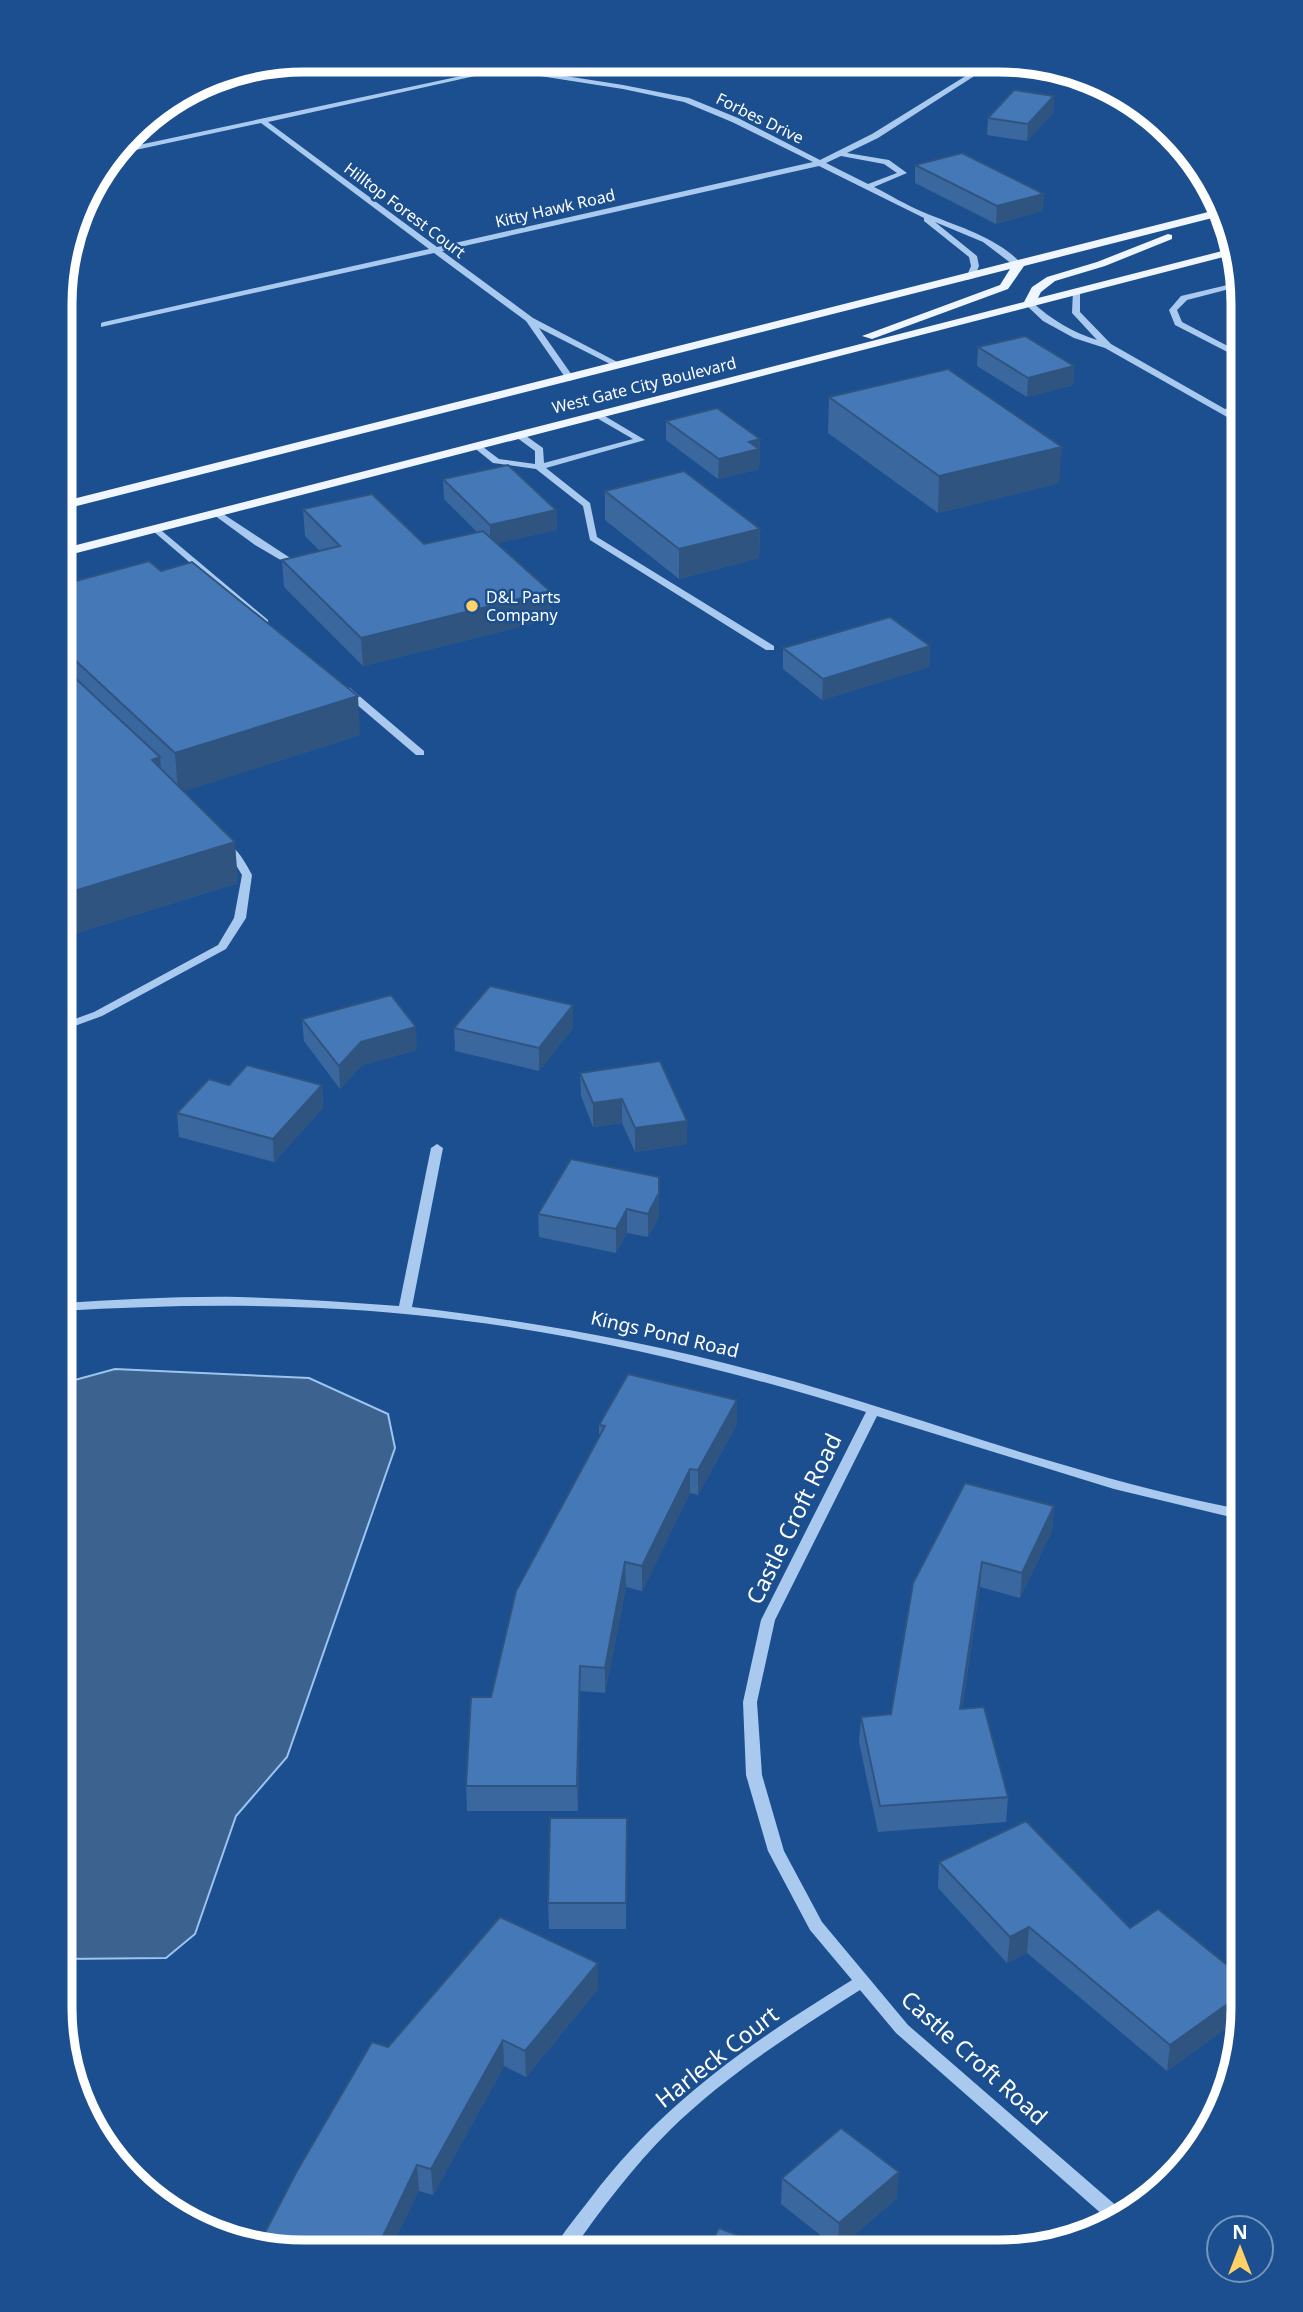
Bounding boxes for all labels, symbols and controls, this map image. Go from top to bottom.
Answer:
street label: Forbes Drive [713,87,807,149]
street label: Hilltop Forest Court [340,157,470,263]
street label: Kitty Hawk Road [493,184,617,232]
street label: West Gate City Boulevard [550,351,738,419]
place label: D&L Parts Company [486,586,561,626]
marker: D&L Parts Company [464,598,480,614]
street label: Kings Pond Road [588,1304,742,1364]
street label: Castle Croft Road [738,1428,848,1609]
street label: Castle Croft Road [895,1983,1055,2132]
street label: Harleck Court [648,1998,785,2114]
north arrow [1205,2214,1275,2284]
text: N [1232,2219,1248,2245]

